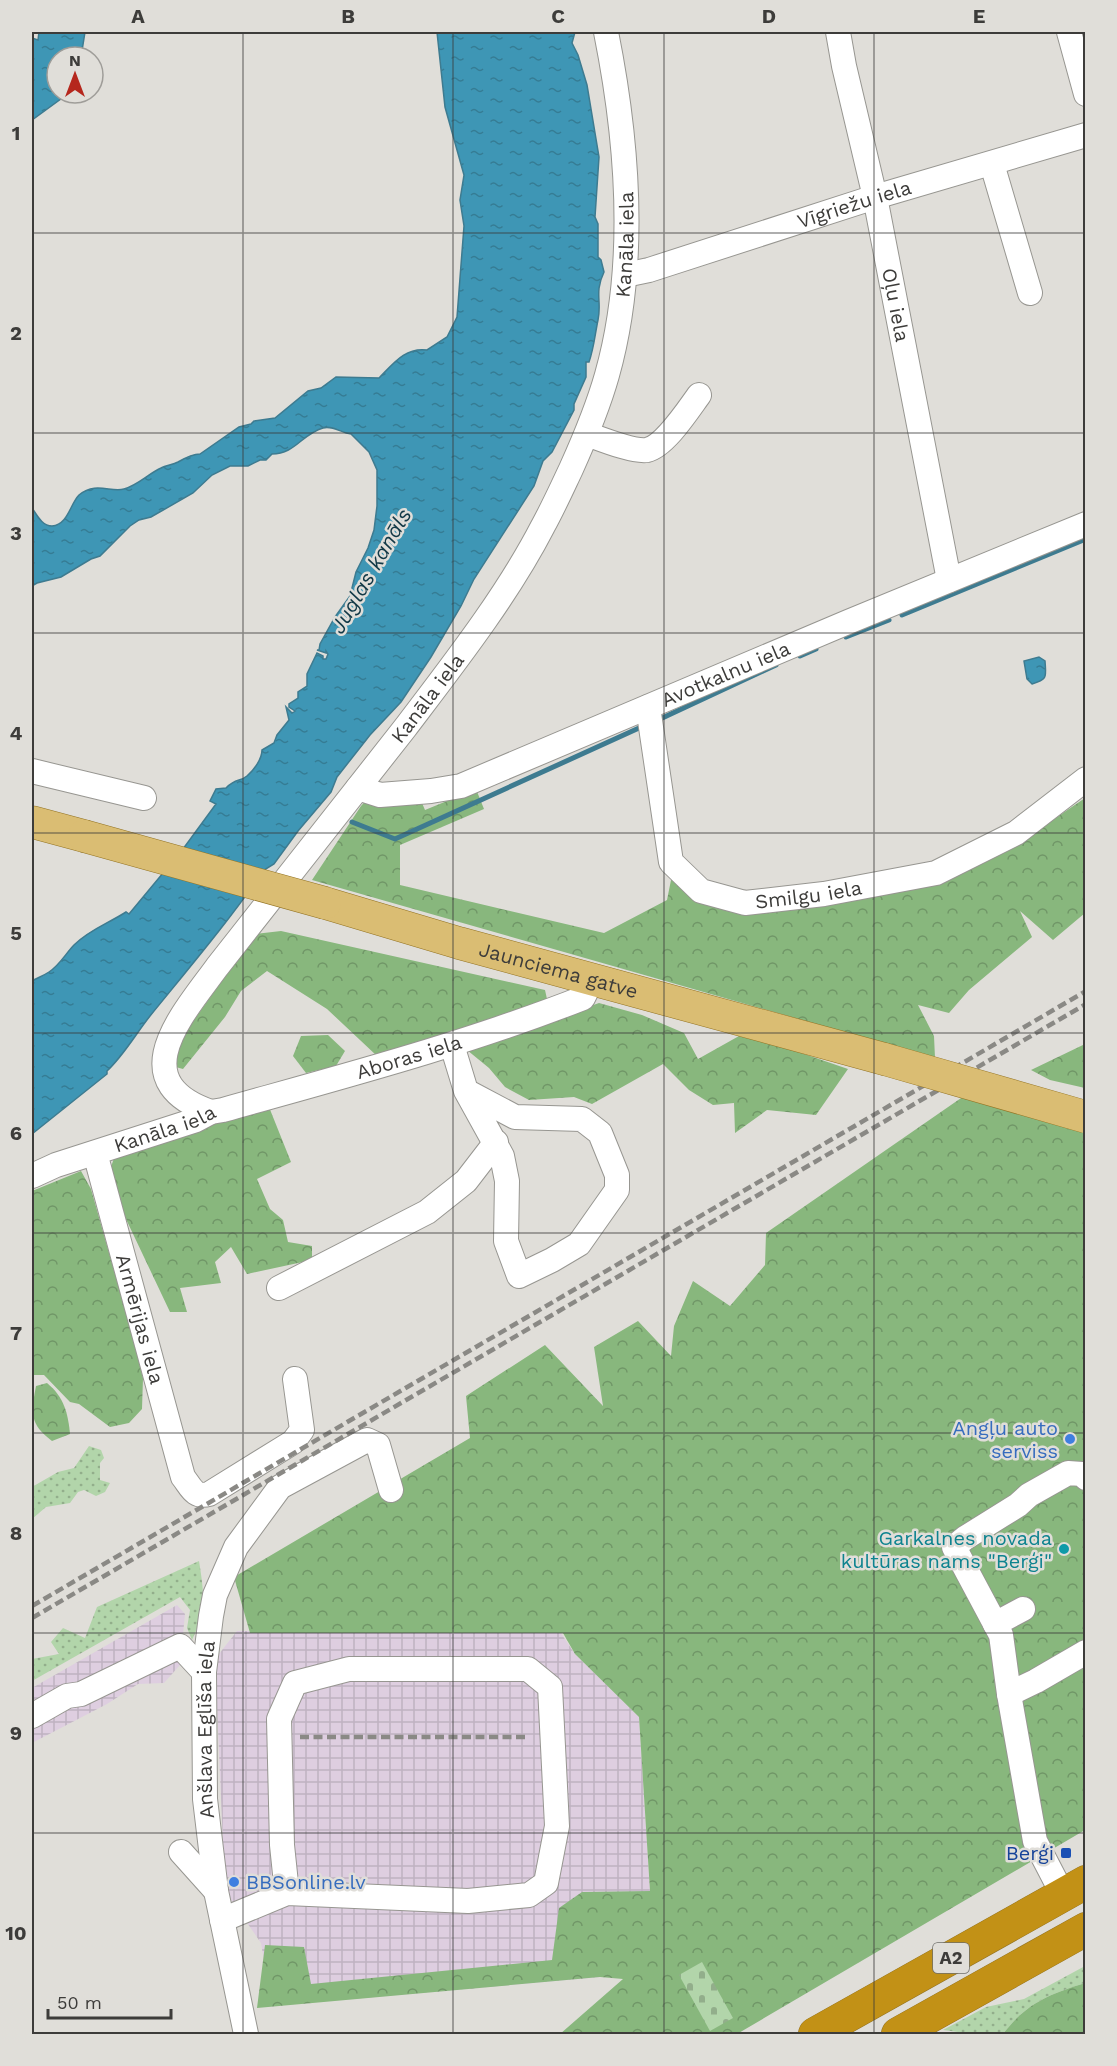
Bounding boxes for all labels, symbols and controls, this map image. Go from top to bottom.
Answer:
text: A [131,4,145,28]
text: B [341,4,355,28]
text: C [551,4,565,28]
text: D [762,4,776,28]
text: E [973,4,985,28]
north arrow [45,45,105,105]
text: N [69,51,81,70]
text: 1 [12,121,20,145]
street label: Vīgriežu iela [794,175,914,233]
street label: Kanāla iela [610,191,639,299]
street label: Oļu iela [877,266,915,344]
text: 2 [10,321,22,345]
water label: Juglas kanāls [325,504,417,638]
text: 3 [10,521,22,545]
street label: Avotkalnu iela [658,636,794,712]
street label: Kanāla iela [386,649,469,748]
text: 4 [10,721,23,745]
street label: Smilgu iela [754,875,864,914]
text: 5 [10,921,22,945]
street label: Jaunciema gatve [476,937,641,1003]
street label: Aboras iela [354,1030,465,1084]
street label: Kanāla iela [111,1100,220,1158]
text: 6 [10,1121,22,1145]
street label: Armērijas iela [111,1251,169,1387]
text: 7 [10,1321,22,1345]
place label: Angļu auto serviss [952,1416,1058,1463]
marker: Angļu auto serviss [1063,1432,1077,1446]
text: 8 [10,1521,22,1545]
place label: Garkalnes novada kultūras nams "Berģi" [841,1526,1052,1573]
marker: Garkalnes novada kultūras nams "Berģi" [1057,1542,1071,1556]
street label: Anšlava Eglīša iela [192,1639,220,1820]
text: 9 [10,1721,22,1745]
place label: Berģi [1006,1841,1054,1865]
marker: Berģi [1059,1846,1073,1860]
place label: BBSonline.lv [246,1870,366,1894]
marker: BBSonline.lv [227,1875,241,1889]
text: 10 [5,1921,27,1945]
road number: A2 [933,1943,969,1973]
scale bar [48,1982,171,2020]
text: 50 m [57,1992,102,2013]

